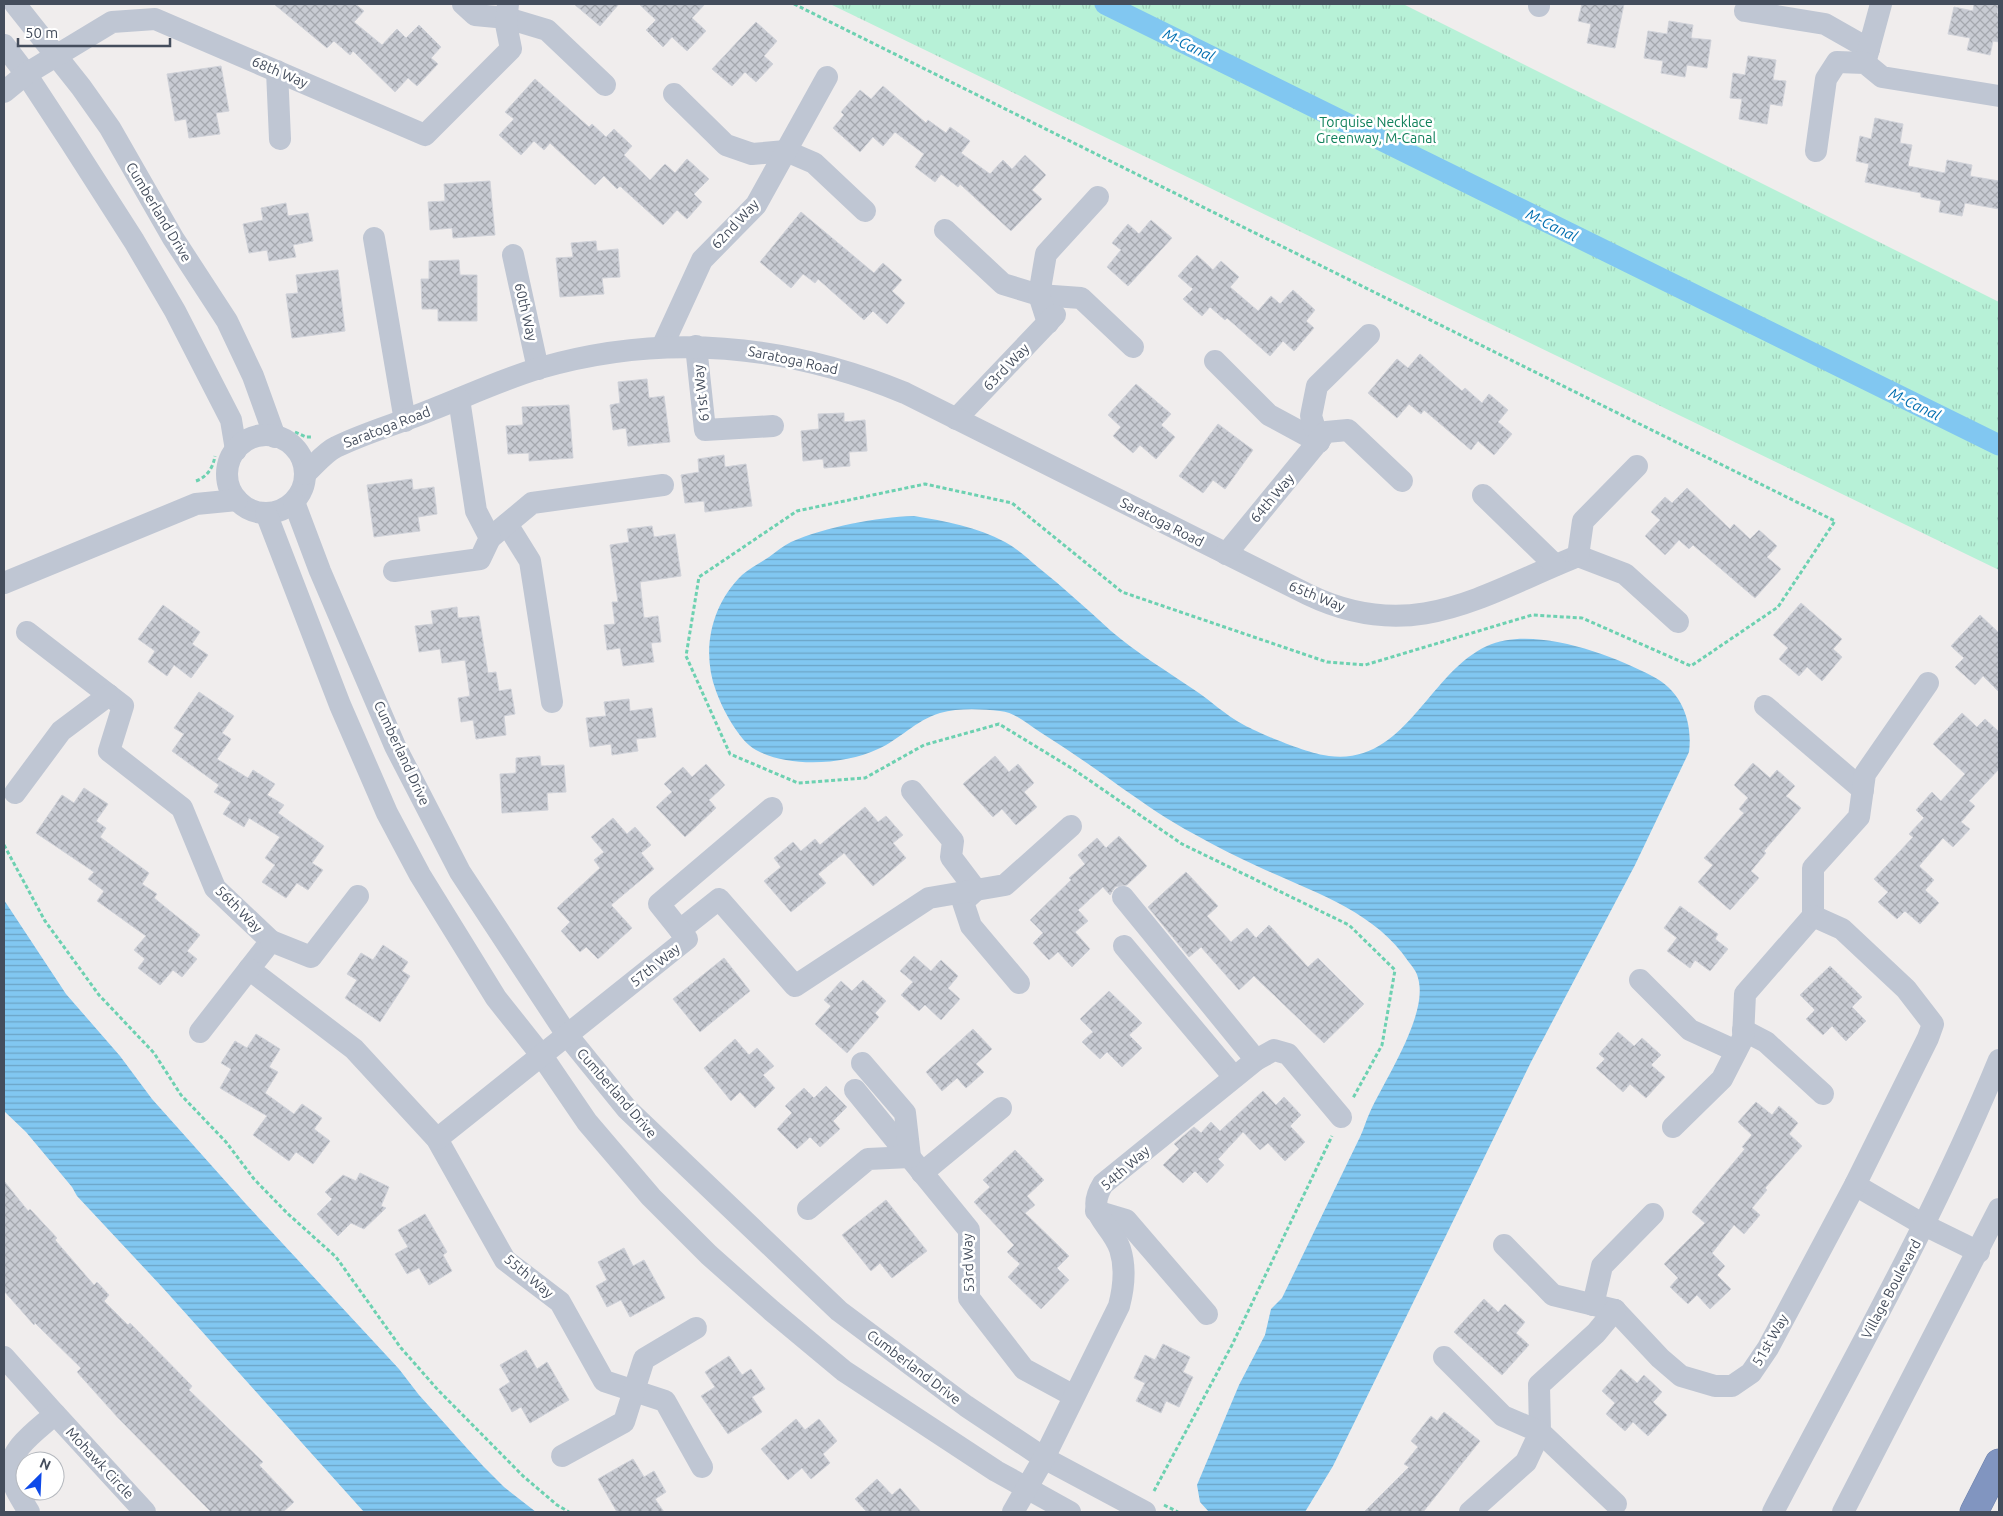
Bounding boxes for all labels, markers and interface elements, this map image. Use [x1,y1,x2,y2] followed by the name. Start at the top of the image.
[18,15,170,47] scale bar
[25,24,58,41] text: 50 m
[1161,25,1218,65] water label: M-Canal
[250,53,311,91] street label: 68th Way
[1316,114,1436,146] park label: Torquise Necklace Greenway, M-Canal
[123,159,195,265] street label: Cumberland Drive
[708,196,762,252] street label: 62nd Way
[1524,205,1581,245] water label: M-Canal
[512,281,540,343] street label: 60th Way
[980,340,1032,394] street label: 63rd Way
[747,343,839,377] street label: Saratoga Road
[690,363,712,422] street label: 61st Way
[1887,384,1944,424] water label: M-Canal
[341,403,433,451] street label: Saratoga Road
[1247,470,1297,526] street label: 64th Way
[1118,494,1206,550] street label: Saratoga Road
[1287,578,1348,615] street label: 65th Way
[371,698,433,808] street label: Cumberland Drive
[212,882,266,936] street label: 56th Way
[627,940,683,990] street label: 57th Way
[574,1045,660,1141] street label: Cumberland Drive
[1097,1142,1153,1193] street label: 54th Way
[959,1233,977,1293] street label: 53rd Way
[1858,1237,1924,1341] street label: Village Boulevard
[501,1251,557,1301] street label: 55th Way
[1749,1311,1791,1369] street label: 51st Way
[864,1327,964,1407] street label: Cumberland Drive
[63,1424,137,1502] street label: Mohawk Circle
[15,1451,65,1501] north arrow
[37,1455,53,1474] text: N

